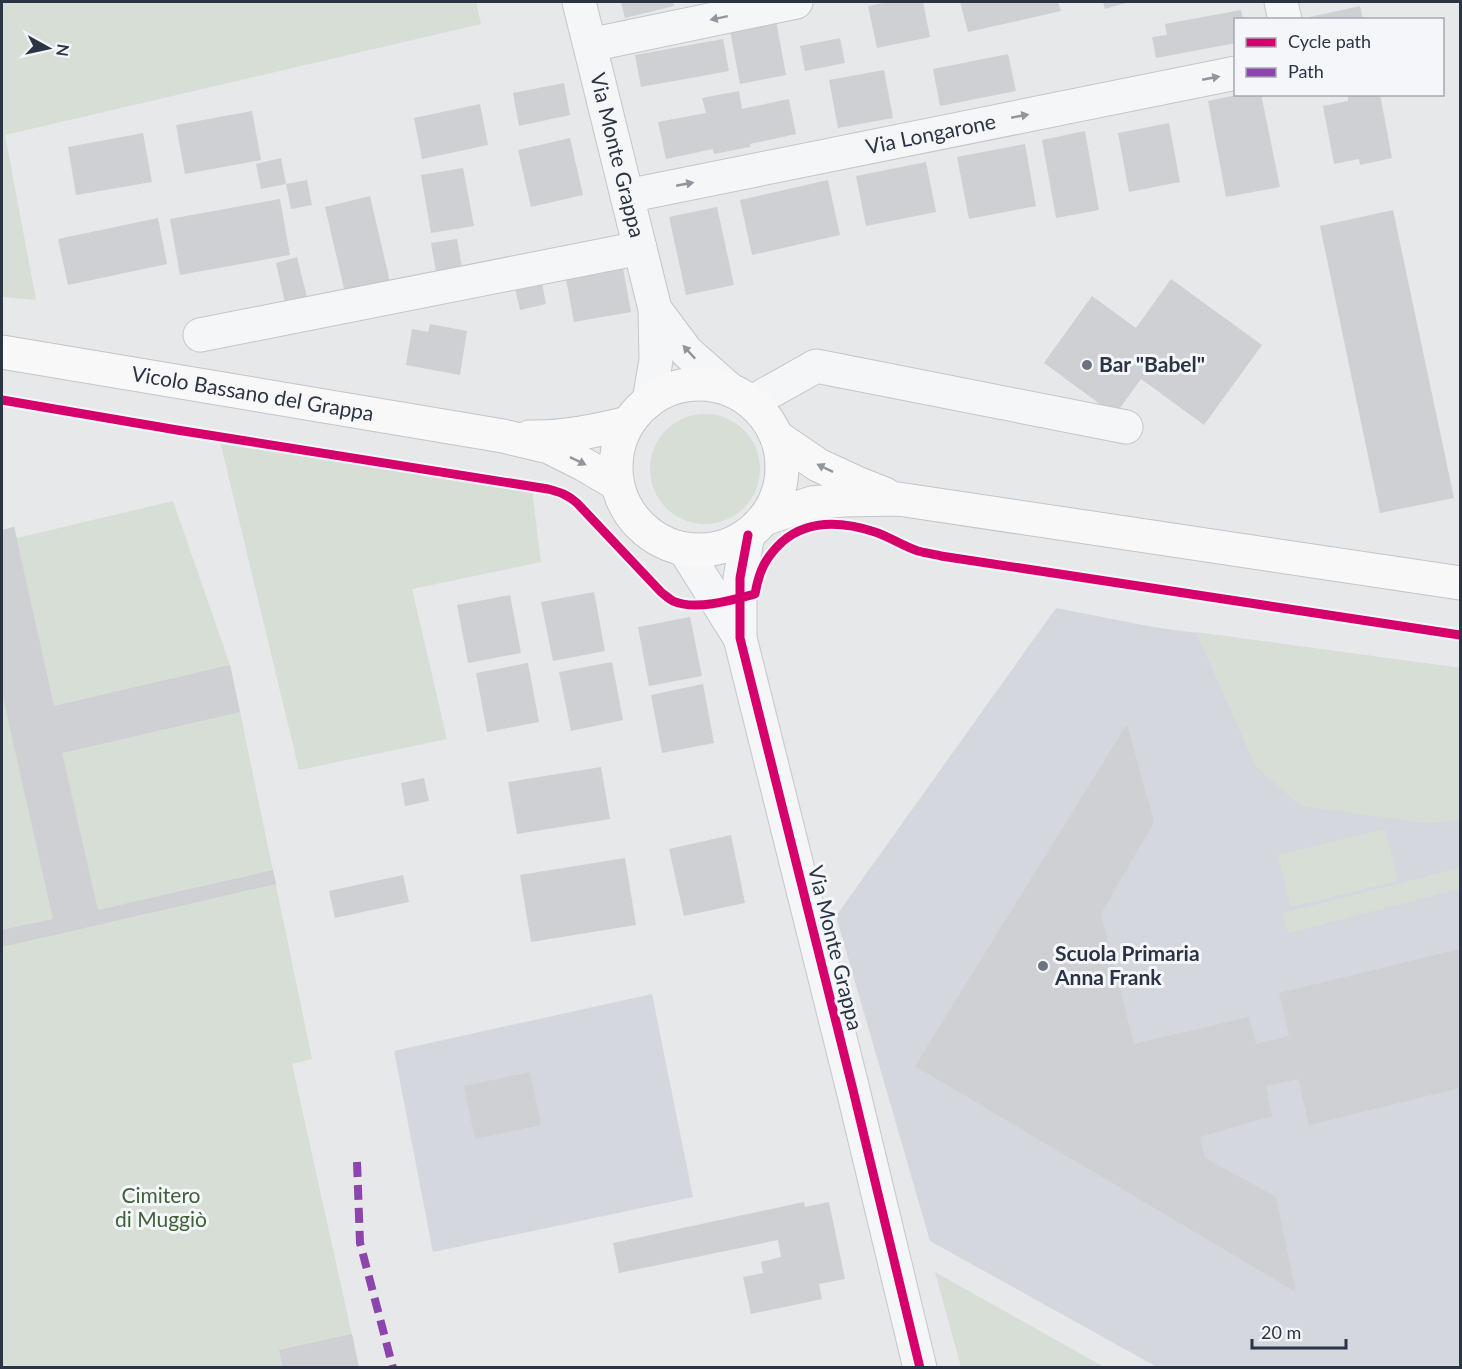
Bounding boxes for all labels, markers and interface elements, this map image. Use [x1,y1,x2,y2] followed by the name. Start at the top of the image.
[709,14,728,23] one-way arrow
[18,18,78,78] north arrow
[1234,18,1444,96] legend
[1288,30,1371,52] text: Cycle path
[53,43,74,58] text: N
[1288,60,1324,82] text: Path
[586,70,651,240] street label: Via Monte Grappa
[1202,73,1221,82] one-way arrow
[863,108,998,158] street label: Via Longarone
[1011,111,1029,121] one-way arrow
[675,179,694,188] one-way arrow
[682,345,696,359] one-way arrow
[1099,351,1205,376] place label: Bar "Babel"
[1080,358,1094,372] marker: Bar "Babel"
[130,360,376,425] street label: Vicolo Bassano del Grappa
[569,457,586,466] one-way arrow
[817,463,834,473] one-way arrow
[804,863,869,1033] street label: Via Monte Grappa
[1054,940,1200,989] place label: Scuola Primaria Anna Frank
[1036,959,1050,973] marker: Scuola Primaria Anna Frank
[115,1182,207,1231] park label: Cimitero di Muggiò
[1252,1312,1346,1350] scale bar
[1261,1321,1301,1343] text: 20 m

